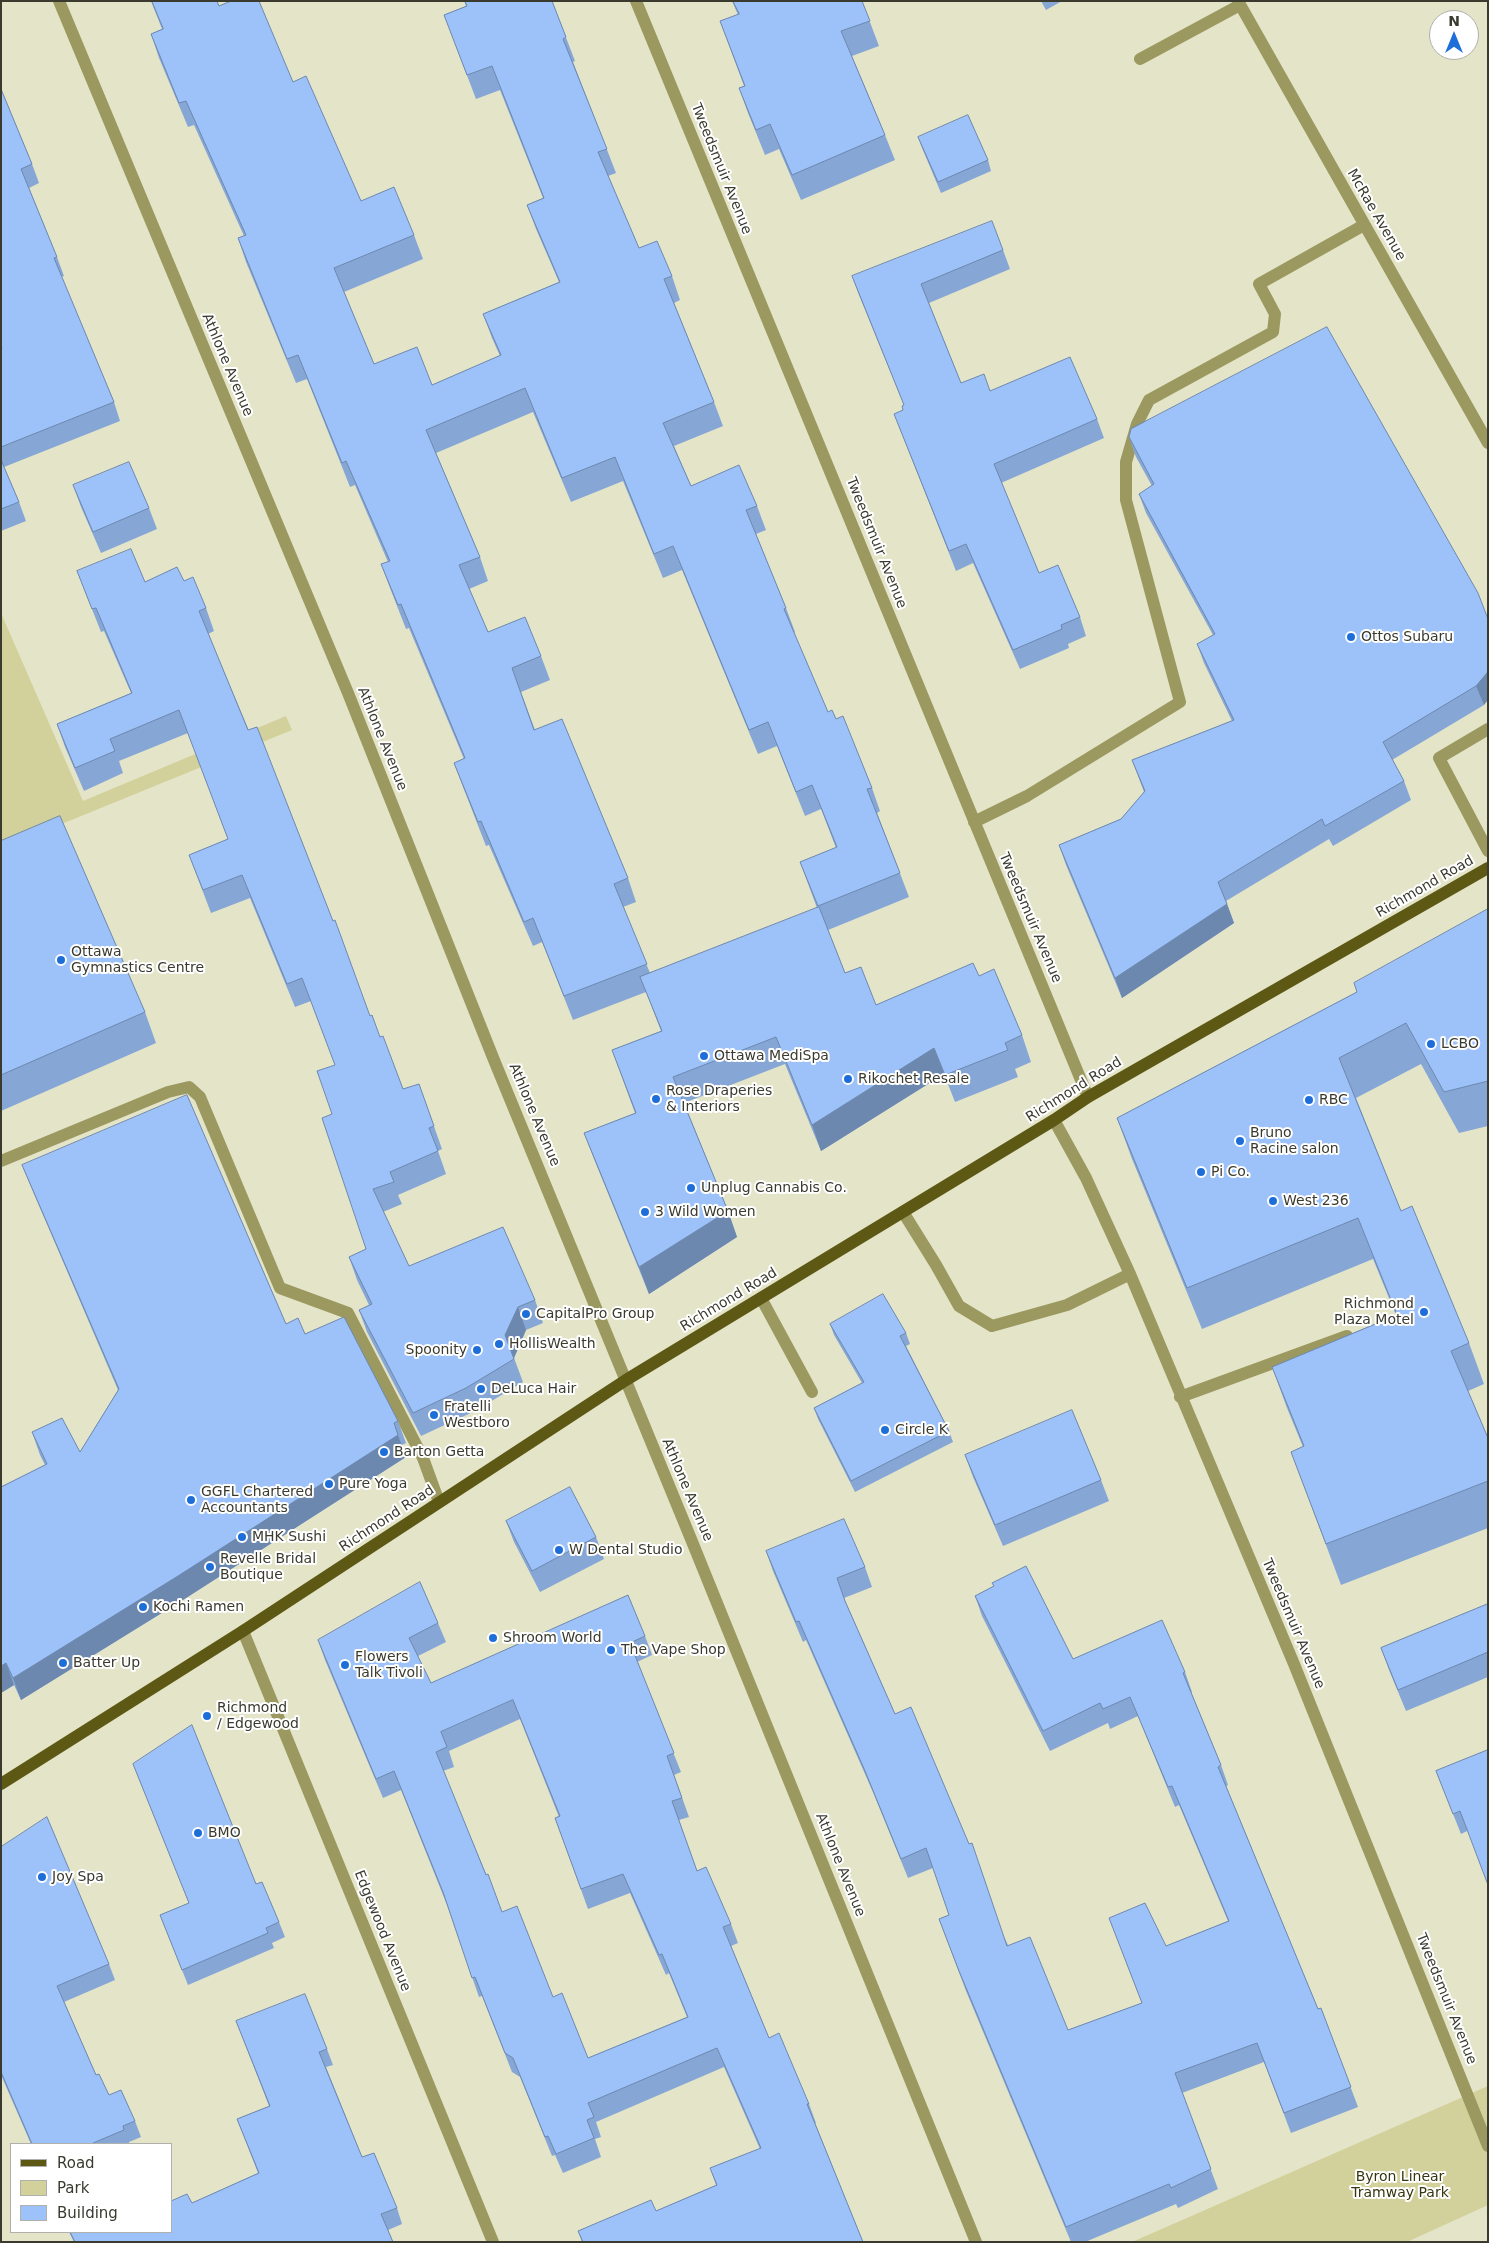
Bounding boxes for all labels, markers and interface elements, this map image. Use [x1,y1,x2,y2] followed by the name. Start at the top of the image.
[1429,10,1479,60] north arrow
[1448,13,1460,29] text: N
[687,101,755,237] street label: Tweedsmuir Avenue
[1343,166,1409,264] street label: McRae Avenue
[198,311,256,419] street label: Athlone Avenue
[842,475,910,611] street label: Tweedsmuir Avenue
[1361,629,1453,645] place label: Ottos Subaru
[1345,631,1357,643] marker: Ottos Subaru
[354,685,410,793] street label: Athlone Avenue
[995,850,1065,986] street label: Tweedsmuir Avenue
[1373,852,1477,922] street label: Richmond Road
[71,944,204,976] place label: Ottawa Gymnastics Centre
[55,954,67,966] marker: Ottawa Gymnastics Centre
[1441,1036,1479,1052] place label: LCBO
[1425,1038,1437,1050] marker: LCBO
[714,1048,829,1064] place label: Ottawa MediSpa
[698,1050,710,1062] marker: Ottawa MediSpa
[1023,1054,1125,1126] street label: Richmond Road
[505,1061,563,1169] street label: Athlone Avenue
[858,1071,969,1087] place label: Rikochet Resale
[842,1073,854,1085] marker: Rikochet Resale
[666,1083,772,1116] place label: Rose Draperies & Interiors
[1319,1092,1348,1108] place label: RBC
[650,1093,662,1105] marker: Rose Draperies & Interiors
[1303,1094,1315,1106] marker: RBC
[1250,1125,1339,1158] place label: Bruno Racine salon
[1234,1135,1246,1147] marker: Bruno Racine salon
[1211,1164,1250,1180] place label: Pi Co.
[1195,1166,1207,1178] marker: Pi Co.
[701,1180,847,1196] place label: Unplug Cannabis Co.
[685,1182,697,1194] marker: Unplug Cannabis Co.
[1283,1193,1349,1209] place label: West 236
[1267,1195,1279,1207] marker: West 236
[655,1204,756,1220] place label: 3 Wild Women
[639,1206,651,1218] marker: 3 Wild Women
[678,1265,780,1335] street label: Richmond Road
[1334,1296,1414,1328] place label: Richmond Plaza Motel
[536,1306,654,1322] place label: CapitalPro Group
[1418,1306,1430,1318] marker: Richmond Plaza Motel
[520,1308,532,1320] marker: CapitalPro Group
[509,1336,596,1352] place label: HollisWealth
[493,1338,505,1350] marker: HollisWealth
[406,1342,467,1358] place label: Spoonity
[471,1344,483,1356] marker: Spoonity
[491,1381,576,1397] place label: DeLuca Hair
[475,1383,487,1395] marker: DeLuca Hair
[444,1399,510,1431] place label: Fratelli Westboro
[428,1409,440,1421] marker: Fratelli Westboro
[895,1422,948,1438] place label: Circle K
[879,1424,891,1436] marker: Circle K
[658,1436,716,1544] street label: Athlone Avenue
[394,1444,484,1460] place label: Barton Getta
[378,1446,390,1458] marker: Barton Getta
[339,1476,407,1492] place label: Pure Yoga
[323,1478,335,1490] marker: Pure Yoga
[336,1482,438,1556] street label: Richmond Road
[201,1484,313,1516] place label: GGFL Chartered Accountants
[185,1494,197,1506] marker: GGFL Chartered Accountants
[252,1529,326,1545] place label: MHK Sushi
[236,1531,248,1543] marker: MHK Sushi
[569,1542,683,1558] place label: W Dental Studio
[553,1544,565,1556] marker: W Dental Studio
[220,1551,316,1584] place label: Revelle Bridal Boutique
[1258,1556,1328,1692] street label: Tweedsmuir Avenue
[204,1561,216,1573] marker: Revelle Bridal Boutique
[153,1599,244,1615] place label: Kochi Ramen
[137,1601,149,1613] marker: Kochi Ramen
[503,1630,602,1646] place label: Shroom World
[487,1632,499,1644] marker: Shroom World
[621,1642,726,1658] place label: The Vape Shop
[605,1644,617,1656] marker: The Vape Shop
[355,1649,423,1681] place label: Flowers Talk Tivoli
[73,1655,140,1671] place label: Batter Up
[57,1657,69,1669] marker: Batter Up
[339,1659,351,1671] marker: Flowers Talk Tivoli
[217,1700,299,1732] place label: Richmond / Edgewood
[201,1710,213,1722] marker: Richmond / Edgewood
[812,1811,868,1919] street label: Athlone Avenue
[208,1825,241,1841] place label: BMO
[192,1827,204,1839] marker: BMO
[350,1868,414,1994] street label: Edgewood Avenue
[52,1869,104,1885] place label: Joy Spa
[36,1871,48,1883] marker: Joy Spa
[1412,1931,1480,2067] street label: Tweedsmuir Avenue
[10,2143,172,2233] legend
[57,2154,95,2172] text: Road
[1351,2169,1449,2202] park label: Byron Linear Tramway Park
[57,2179,89,2197] text: Park
[57,2204,118,2222] text: Building

